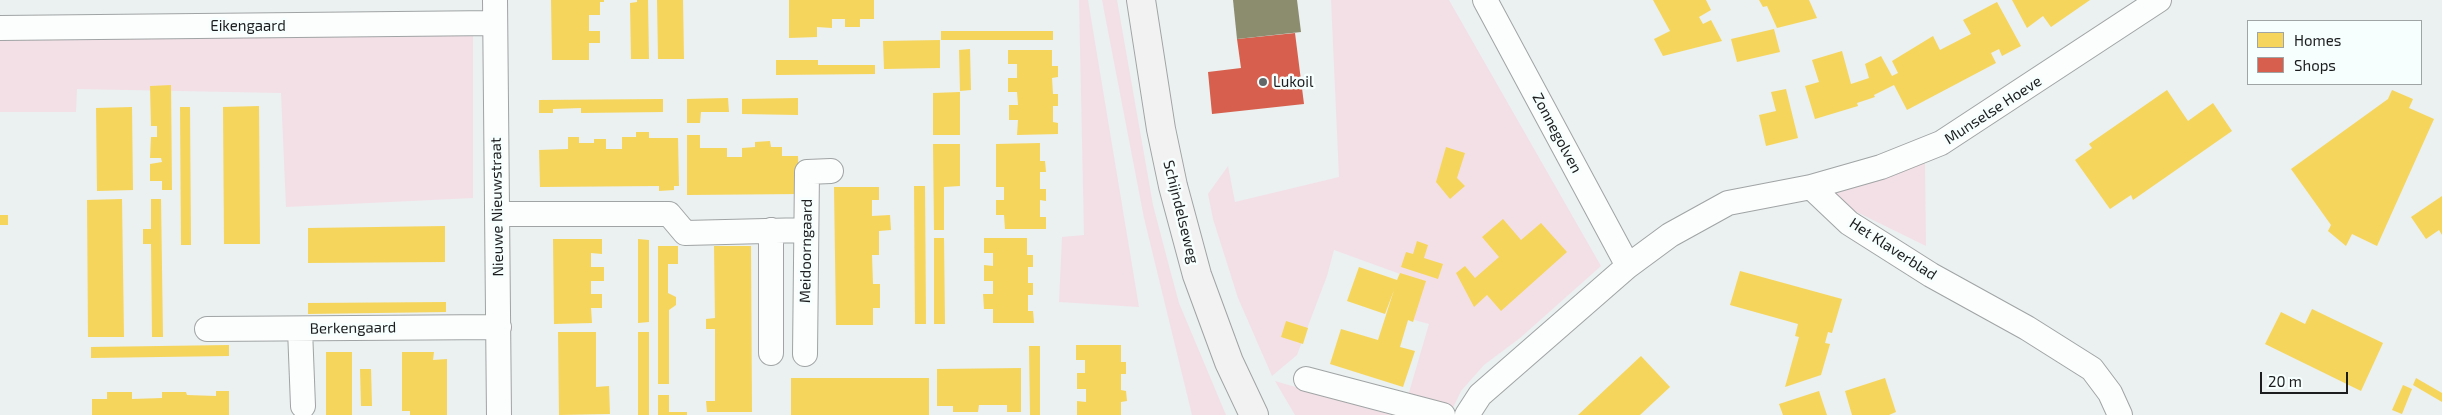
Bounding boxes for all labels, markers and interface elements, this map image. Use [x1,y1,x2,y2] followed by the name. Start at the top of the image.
[210,17,286,35] street label: Eikengaard
[2247,20,2422,85] legend
[2294,31,2341,49] text: Homes
[2294,56,2336,74] text: Shops
[1941,72,2045,148] street label: Munselse Hoeve
[1273,73,1313,91] place label: Lukoil
[1257,76,1269,88] marker: Lukoil
[1528,90,1586,176] street label: Zonnegolven
[487,137,507,277] street label: Nieuwe Nieuwstraat
[1159,158,1203,266] street label: Schijndelseweg
[796,199,816,303] street label: Meidoorngaard
[1846,214,1940,284] street label: Het Klaverblad
[309,318,397,338] street label: Berkengaard
[2262,362,2350,394] scale bar
[2268,372,2302,390] text: 20 m

